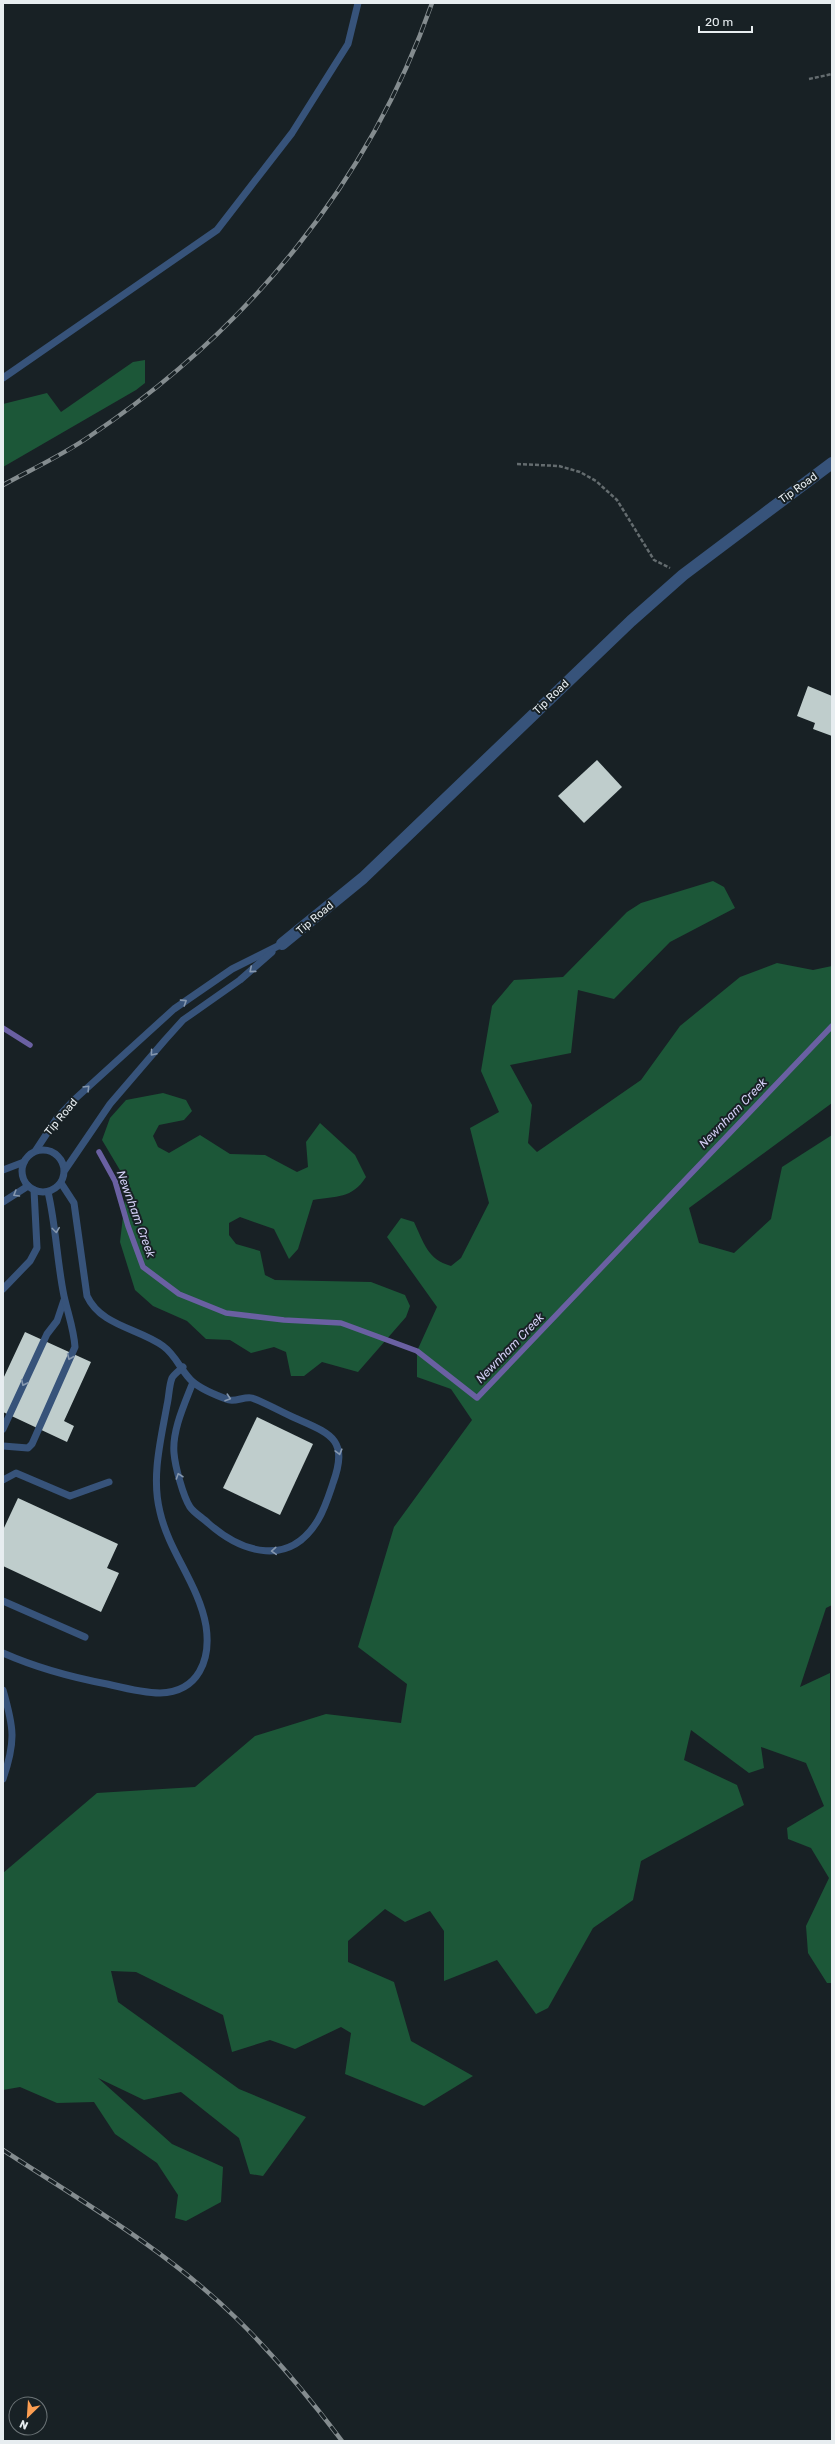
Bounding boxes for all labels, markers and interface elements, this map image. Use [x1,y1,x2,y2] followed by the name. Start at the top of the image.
[699,8,752,34] scale bar
[705,15,733,29] text: 20 m
[776,470,820,506] street label: Tip Road
[531,677,571,717] street label: Tip Road
[294,899,336,937] street label: Tip Road
[249,965,257,972] one-way arrow
[180,999,187,1007] one-way arrow
[151,1048,158,1056] one-way arrow
[696,1075,771,1151] water label: Newnham Creek
[82,1085,90,1092] one-way arrow
[42,1096,80,1138] street label: Tip Road
[114,1168,159,1260] water label: Newnham Creek
[13,1189,20,1197] one-way arrow
[51,1227,60,1233] one-way arrow
[473,1310,548,1386] water label: Newnham Creek
[67,1354,75,1361] one-way arrow
[21,1379,29,1387] one-way arrow
[224,1393,231,1401] one-way arrow
[334,1448,343,1455] one-way arrow
[175,1473,184,1480] one-way arrow
[271,1547,277,1556] one-way arrow
[8,2396,48,2436] north arrow
[18,2417,30,2432] text: N

